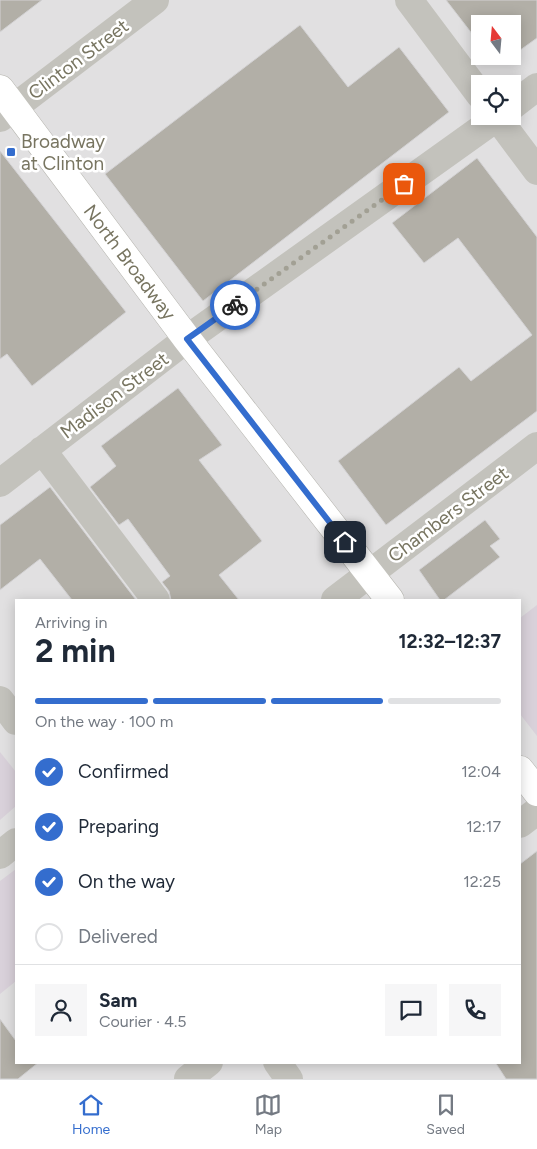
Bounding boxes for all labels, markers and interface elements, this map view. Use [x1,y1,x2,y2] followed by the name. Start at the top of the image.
[24,14,133,105] street label: Clinton Street
[471,15,521,65] north arrow
[471,15,521,125] map controls
[471,75,521,125] button: locate
[21,130,105,175] place label: Broadway at Clinton
[5,146,17,158] marker: Broadway at Clinton
[383,163,425,205] pin
[390,170,418,198] icon: bag
[79,200,181,325] street label: North Broadway
[210,280,260,330] courier
[221,291,249,319] icon: bike
[56,347,173,444] street label: Madison Street
[384,462,513,567] street label: Chambers Street
[324,521,366,563] pin
[331,528,359,556] icon: home
[35,613,107,632] text: Arriving in
[398,630,501,653] text: 12:32–12:37
[35,632,116,670] text: 2 min
[35,712,173,731] text: On the way · 100 m
[35,758,63,786] icon: check
[78,760,169,783] text: Confirmed
[461,762,501,781] text: 12:04
[35,813,63,841] icon: check
[78,815,159,838] text: Preparing
[466,817,501,836] text: 12:17
[35,868,63,896] icon: check
[78,870,175,893] text: On the way
[463,872,501,891] text: 12:25
[78,925,158,948] text: Delivered
[35,984,87,1036] button: person
[385,984,437,1036] button: chat
[449,984,501,1036] button: phone
[99,989,137,1012] text: Sam
[99,1012,186,1031] text: Courier · 4.5
[72,1091,110,1138] tab: Home
[254,1091,282,1138] tab: Map
[426,1091,465,1138] tab: Saved

